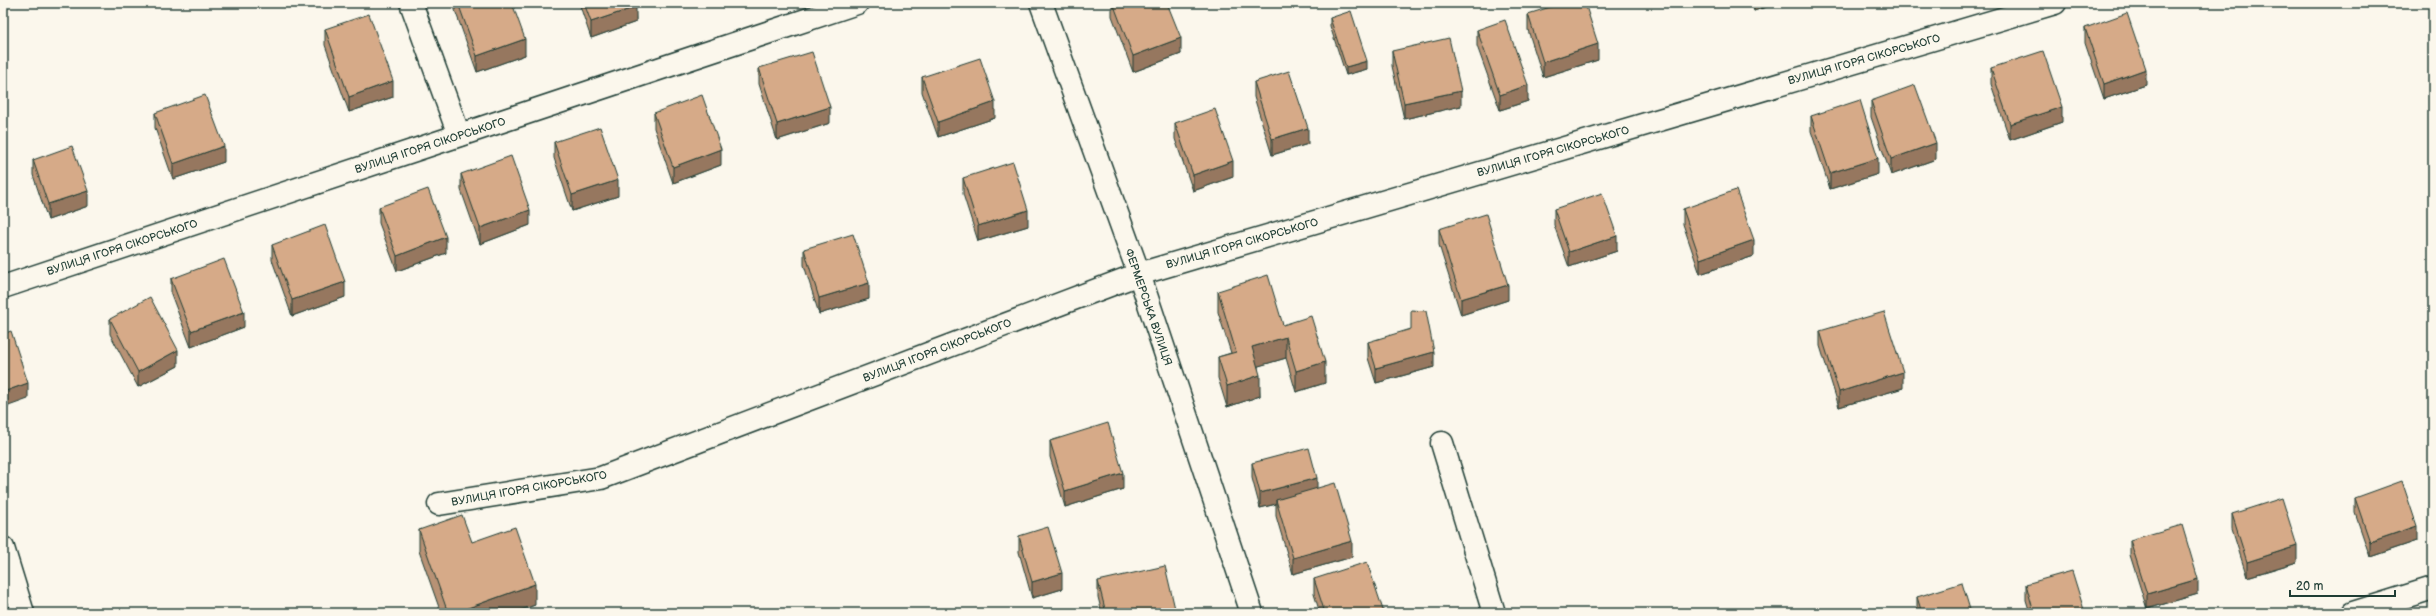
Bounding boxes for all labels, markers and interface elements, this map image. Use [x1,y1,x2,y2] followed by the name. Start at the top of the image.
[1787,31,1942,87] street label: ВУЛИЦЯ ІГОРЯ СІКОРСЬКОГО
[353,115,507,176] street label: ВУЛИЦЯ ІГОРЯ СІКОРСЬКОГО
[1476,123,1631,179] street label: ВУЛИЦЯ ІГОРЯ СІКОРСЬКОГО
[1165,215,1320,271] street label: ВУЛИЦЯ ІГОРЯ СІКОРСЬКОГО
[45,217,199,278] street label: ВУЛИЦЯ ІГОРЯ СІКОРСЬКОГО
[1122,247,1175,367] street label: ФЕРМЕРСЬКА ВУЛИЦЯ
[861,316,1013,385] street label: ВУЛИЦЯ ІГОРЯ СІКОРСЬКОГО
[450,468,608,509] street label: ВУЛИЦЯ ІГОРЯ СІКОРСЬКОГО
[2290,572,2395,598] scale bar
[2296,579,2323,594] text: 20 m

